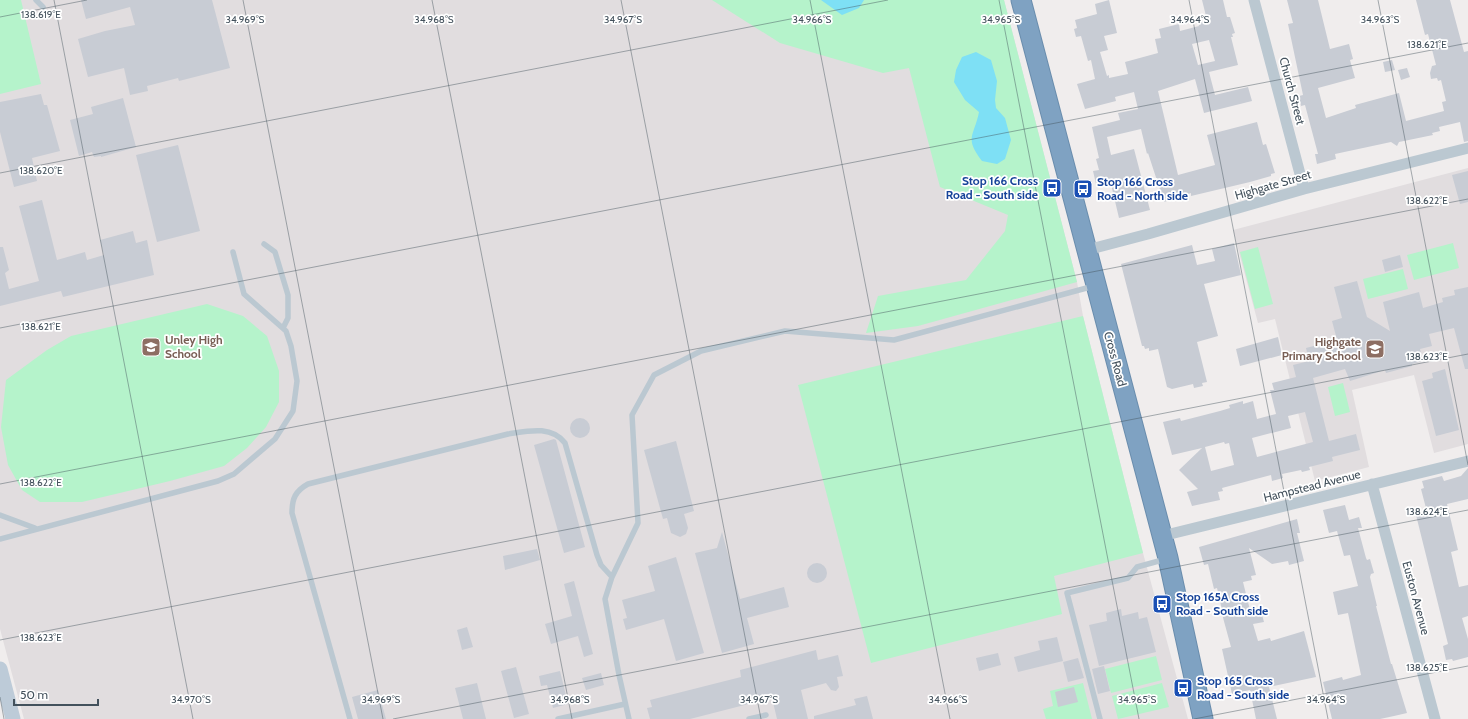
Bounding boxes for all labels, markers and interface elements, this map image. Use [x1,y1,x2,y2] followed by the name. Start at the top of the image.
[21,8,61,21] text: 138.619°E
[226,13,265,26] text: 34.969°S
[414,13,454,26] text: 34.968°S
[604,13,642,26] text: 34.967°S
[793,13,832,26] text: 34.966°S
[982,13,1020,26] text: 34.965°S
[1171,13,1210,26] text: 34.964°S
[1361,13,1399,26] text: 34.963°S
[1407,38,1447,51] text: 138.621°E
[1276,55,1309,126] street label: Church Street
[19,164,63,177] text: 138.620°E
[1233,166,1313,203] street label: Highgate Street
[946,173,1038,202] place label: Stop 166 Cross Road - South side
[1097,174,1188,203] place label: Stop 166 Cross Road - North side
[1041,177,1063,199] bus stop icon: Stop 166 Cross Road - South side
[1072,178,1094,200] bus stop icon: Stop 166 Cross Road - North side
[1406,194,1448,207] text: 138.622°E
[21,320,61,333] text: 138.621°E
[1101,330,1130,388] street label: Cross Road
[165,332,223,361] place label: Unley High School
[1282,334,1361,363] place label: Highgate Primary School
[140,336,162,358] school or university icon: Unley High School
[1364,338,1386,360] school or university icon: Highgate Primary School
[1406,350,1448,363] text: 138.623°E
[1262,466,1362,505] street label: Hampstead Avenue
[20,476,62,489] text: 138.622°E
[1406,505,1448,518] text: 138.624°E
[1399,559,1434,636] street label: Euston Avenue
[1176,589,1268,618] place label: Stop 165A Cross Road - South side
[1151,593,1173,615] bus stop icon: Stop 165A Cross Road - South side
[20,631,62,644] text: 138.623°E
[1406,661,1448,674] text: 138.625°E
[1197,673,1289,702] place label: Stop 165 Cross Road - South side
[1172,677,1194,699] bus stop icon: Stop 165 Cross Road - South side
[14,681,98,707] scale bar
[20,687,48,702] text: 50 m
[171,693,211,706] text: 34.970°S
[362,693,401,706] text: 34.969°S
[550,693,590,706] text: 34.968°S
[740,693,778,706] text: 34.967°S
[929,693,968,706] text: 34.966°S
[1118,693,1156,706] text: 34.965°S
[1307,693,1346,706] text: 34.964°S

